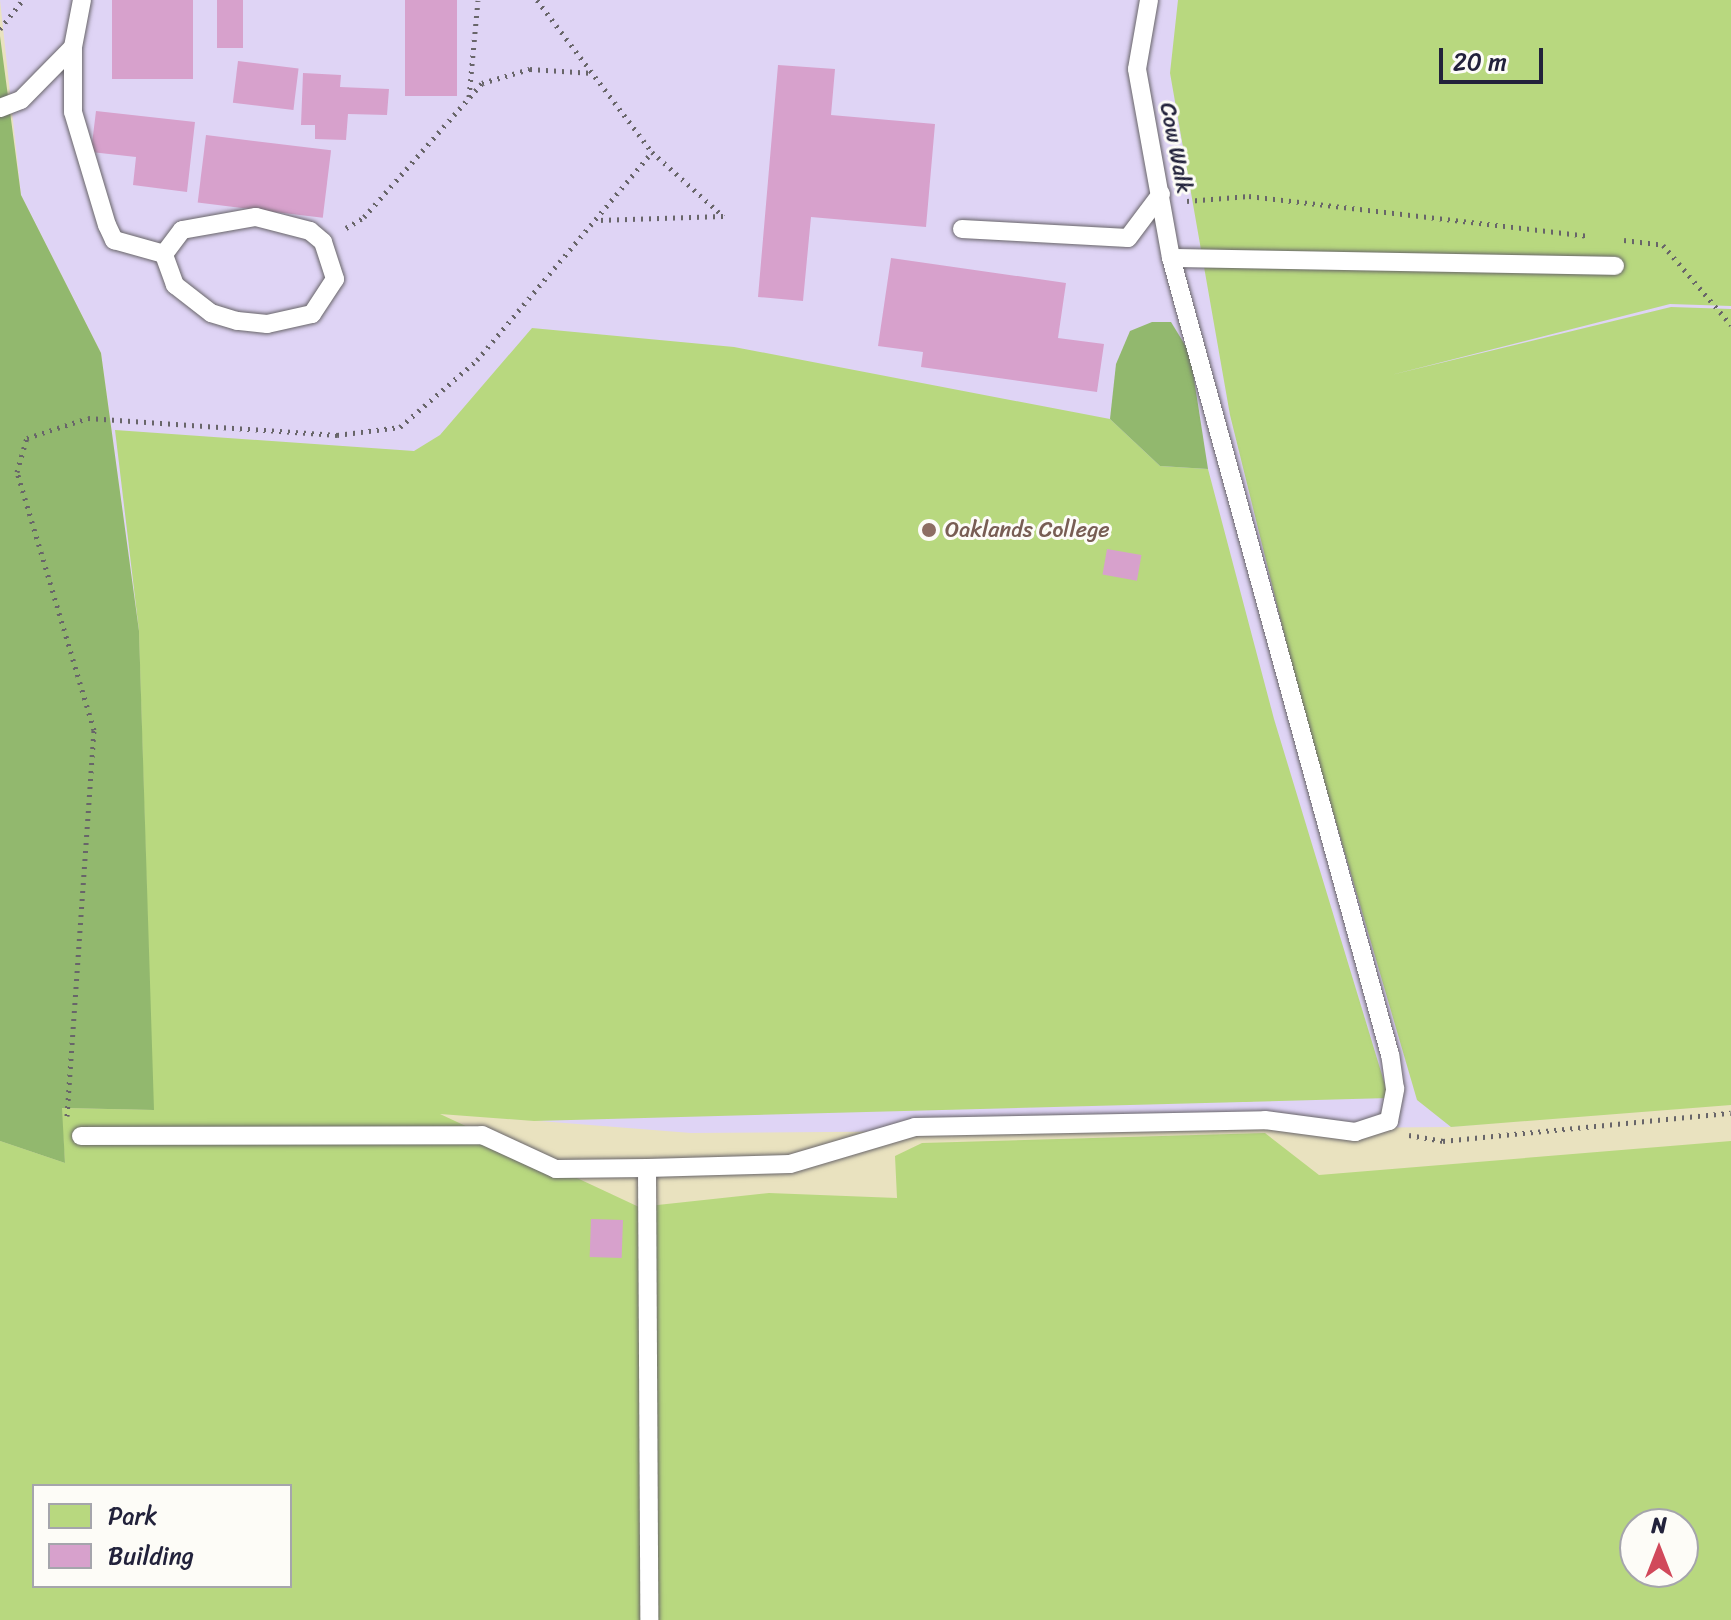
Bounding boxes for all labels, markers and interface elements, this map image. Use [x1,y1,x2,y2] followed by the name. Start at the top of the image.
[1443,32,1547,82] scale bar
[1453,41,1507,83] text: 20 m
[1154,100,1198,196] street label: Cow Walk
[945,517,1109,543] place label: Oaklands College
[920,521,938,539] marker: Oaklands College
[32,1484,292,1588] legend
[108,1495,157,1537] text: Park
[1651,1506,1667,1545] text: N
[1619,1508,1699,1588] north arrow
[108,1535,194,1577] text: Building

